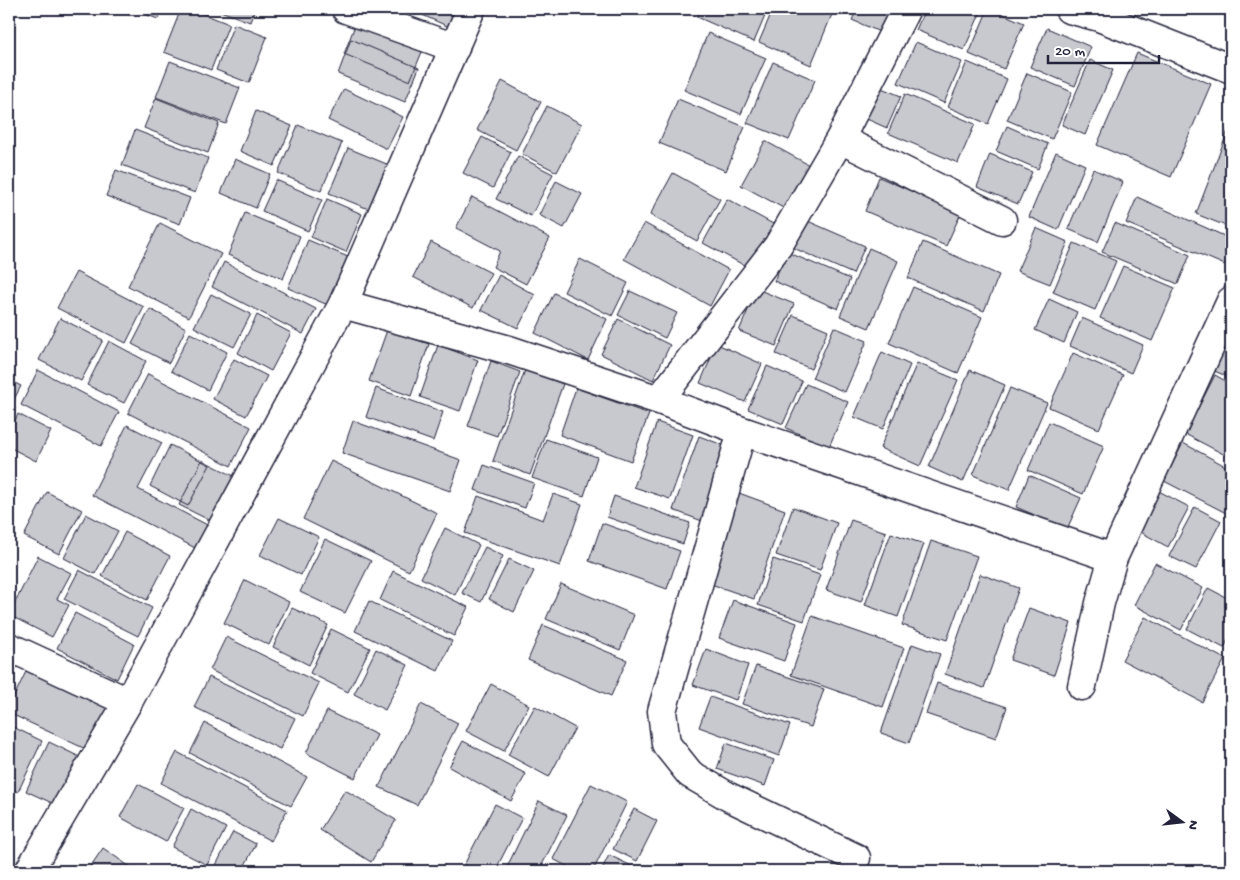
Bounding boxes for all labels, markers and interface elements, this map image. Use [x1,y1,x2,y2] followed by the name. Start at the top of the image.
[1048,32,1159,64] scale bar
[1055,43,1085,61] text: 20 m
[1158,798,1208,848] north arrow
[1183,818,1202,831] text: N

